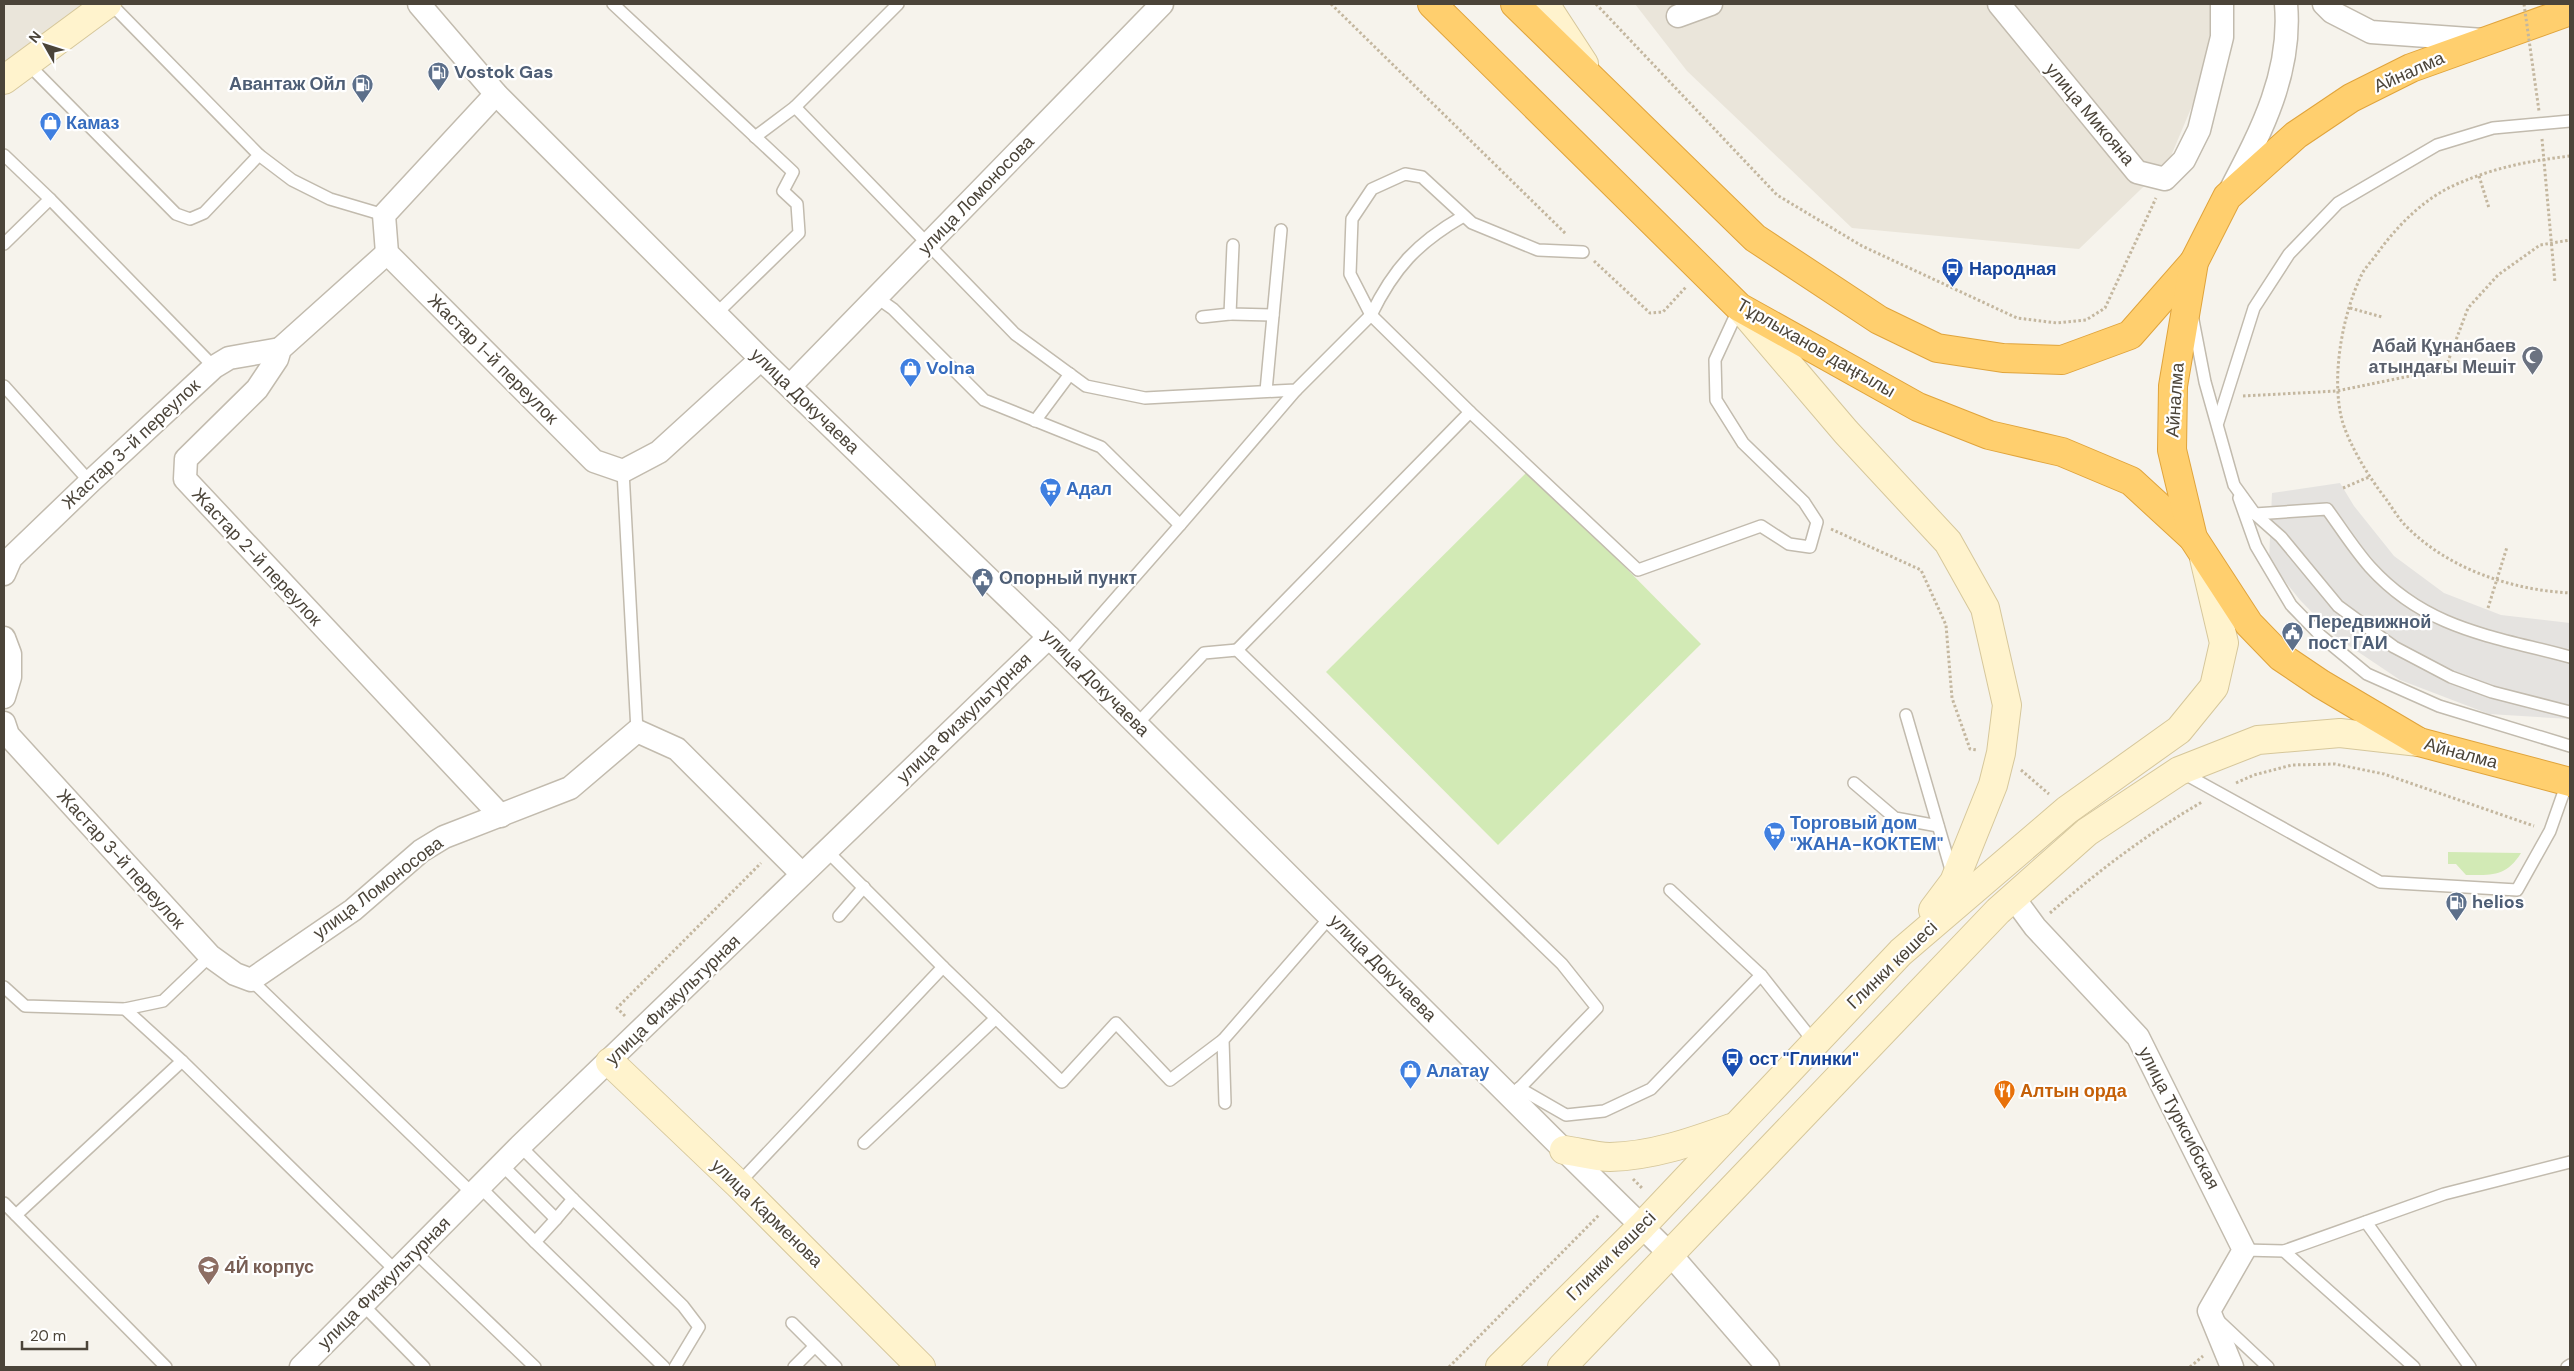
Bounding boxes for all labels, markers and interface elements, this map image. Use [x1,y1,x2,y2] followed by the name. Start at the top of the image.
[20,20,70,70] north arrow
[25,27,45,46] text: N
[2370,45,2449,98] street label: Айналма
[2040,58,2141,171] street label: улица Микояна
[426,60,450,91] fuel station icon: Vostok Gas
[454,60,553,84] place label: Vostok Gas
[229,72,346,96] place label: Авантаж Ойл
[350,72,374,103] fuel station icon: Авантаж Ойл
[38,111,62,142] shop icon: Камаз
[66,111,120,135] place label: Камаз
[913,129,1040,260] street label: улица Ломоносова
[1941,257,1965,288] bus stop icon: Народная
[1969,257,2057,281] place label: Народная
[422,288,564,430] street label: Жастар 1-й переулок
[1732,293,1900,403] street label: Тұрлыханов даңғылы
[2369,334,2516,379] place label: Абай Құнанбаев атындағы Мешіт
[745,343,865,460] street label: улица Докучаева
[2520,344,2544,375] mosque icon: Абай Құнанбаев атындағы Мешіт
[898,356,922,387] shop icon: Volna
[926,356,975,380] place label: Volna
[2160,361,2190,438] street label: Айналма
[57,374,205,514] street label: Жастар 3-й переулок
[1038,477,1062,508] supermarket icon: Адал
[1066,477,1112,501] place label: Адал
[187,483,327,631] street label: Жастар 2-й переулок
[971,566,995,597] public building icon: Опорный пункт
[999,566,1137,590] place label: Опорный пункт
[2308,610,2431,655] place label: Передвижной пост ГАИ
[2280,620,2304,651] public building icon: Передвижной пост ГАИ
[1037,624,1156,743] street label: улица Докучаева
[892,647,1036,789] street label: улица Физкультурная
[2422,732,2501,775] street label: Айналма
[52,784,190,934] street label: Жастар 3-й переулок
[1790,811,1943,856] place label: Торговый дом "ЖАНА-КОКТЕМ"
[1762,821,1786,852] supermarket icon: Торговый дом "ЖАНА-КОКТЕМ"
[308,831,449,945] street label: улица Ломоносова
[2444,890,2468,921] fuel station icon: helios
[2472,890,2524,914] place label: helios
[1324,909,1443,1028] street label: улица Докучаева
[1841,916,1943,1014] street label: Глинки көшесі
[601,929,745,1071] street label: улица Физкультурная
[2133,1042,2225,1194] street label: улица Турксибская
[1721,1047,1745,1078] bus stop icon: ост "Глинки"
[1749,1047,1859,1071] place label: ост "Глинки"
[1398,1059,1422,1090] shop icon: Алатау
[1426,1059,1489,1083] place label: Алатау
[1992,1079,2016,1110] restaurant icon: Алтын орда
[2020,1079,2128,1103] place label: Алтын орда
[706,1153,829,1273] street label: улица Карменова
[1561,1206,1661,1306] street label: Глинки көшесі
[312,1211,456,1355] street label: улица Физкультурная
[196,1255,220,1286] school or university icon: 4Й корпус
[224,1255,314,1279] place label: 4Й корпус
[22,1318,88,1350] scale bar
[30,1326,66,1346] text: 20 m

